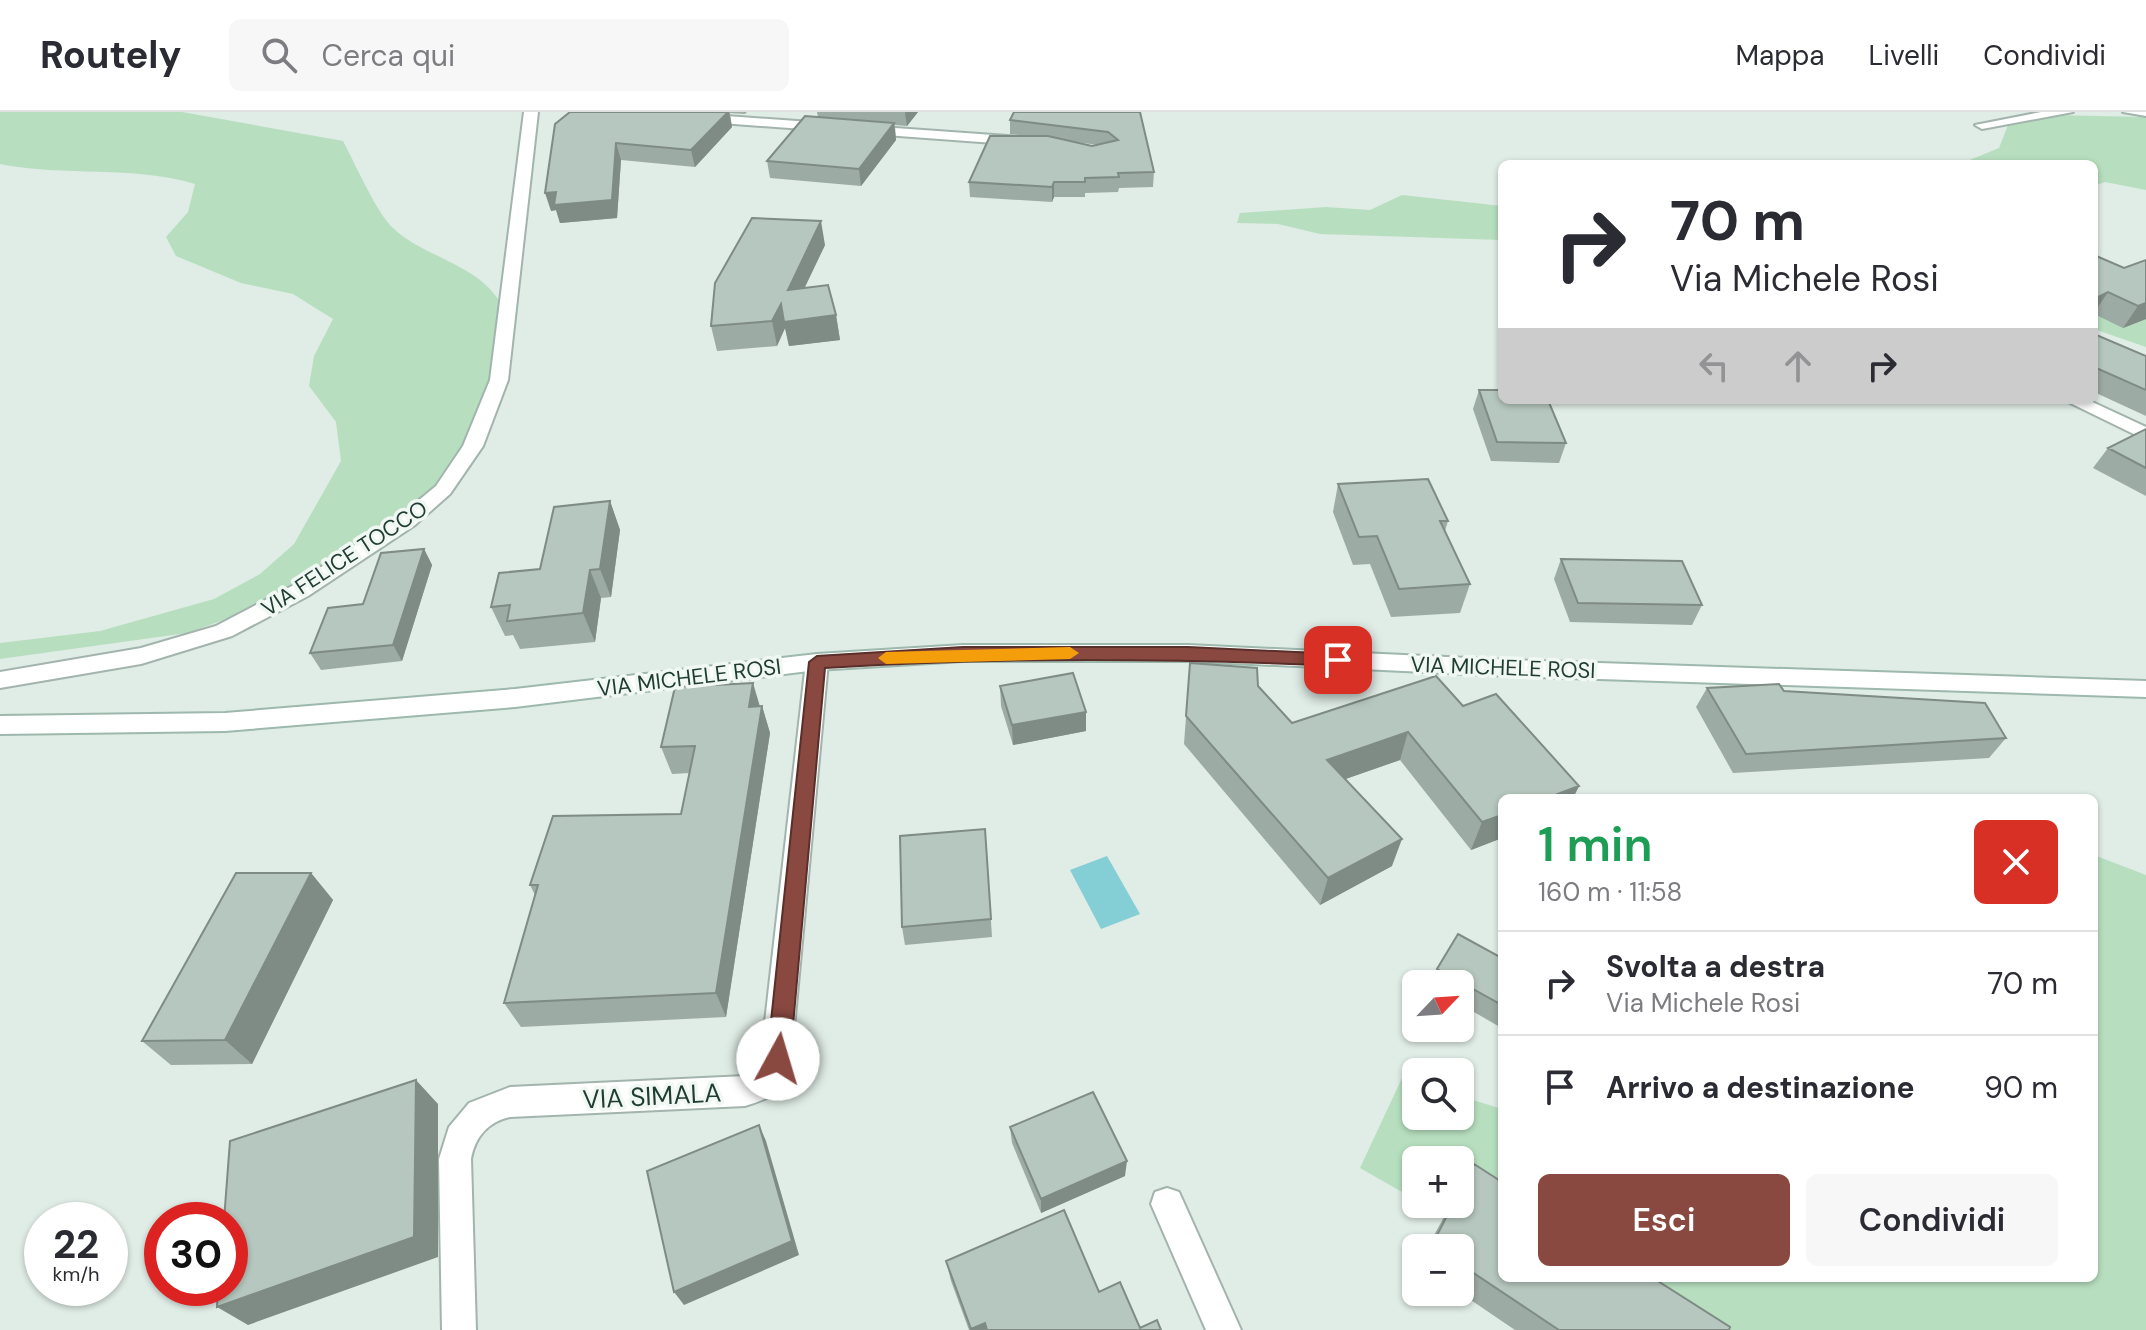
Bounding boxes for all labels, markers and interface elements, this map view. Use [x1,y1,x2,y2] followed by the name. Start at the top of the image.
[229,19,789,91] search box
[40,30,181,80] text: Routely
[257,33,301,77] icon: search
[321,36,455,75] text: Cerca qui
[1735,37,1825,74] text: Mappa
[1869,37,1939,74] text: Livelli
[1983,37,2106,74] text: Condividi
[1670,184,1805,257] text: 70 m
[1538,192,1642,296] icon: right
[1670,255,1939,302] text: Via Michele Rosi
[1692,344,1736,388] icon: left
[1776,344,1820,388] icon: ahead
[1860,344,1904,388] icon: right
[256,494,433,623] street label: VIA FELICE TOCCO
[1304,626,1372,694] pin
[1316,638,1360,682] icon: arrive
[1410,650,1596,685] street label: VIA MICHELE ROSI
[595,652,783,703] street label: VIA MICHELE ROSI
[1538,813,1653,876] text: 1 min
[1974,820,2058,904] button: close
[1538,875,1682,909] text: 160 m · 11:58
[1606,947,1825,986] text: Svolta a destra
[1538,961,1582,1005] icon: right
[1987,964,2058,1003] text: 70 m
[1402,970,1474,1042] north arrow
[1402,970,1474,1306] map controls
[1606,986,1800,1020] text: Via Michele Rosi
[736,1017,820,1101] position arrow
[1402,1058,1474,1130] button: search
[1538,1065,1582,1109] icon: arrive
[1606,1068,1915,1107] text: Arrivo a destinazione
[1984,1068,2058,1107] text: 90 m
[582,1075,722,1117] street label: VIA SIMALA
[1402,1146,1474,1218] button: +
[1538,1174,1790,1266] button: Esci
[1806,1174,2058,1266] button: Condividi
[144,1202,248,1306] speed limit sign: 30
[53,1218,99,1270] text: 22
[1402,1234,1474,1306] button: −
[52,1261,100,1287] text: km/h

